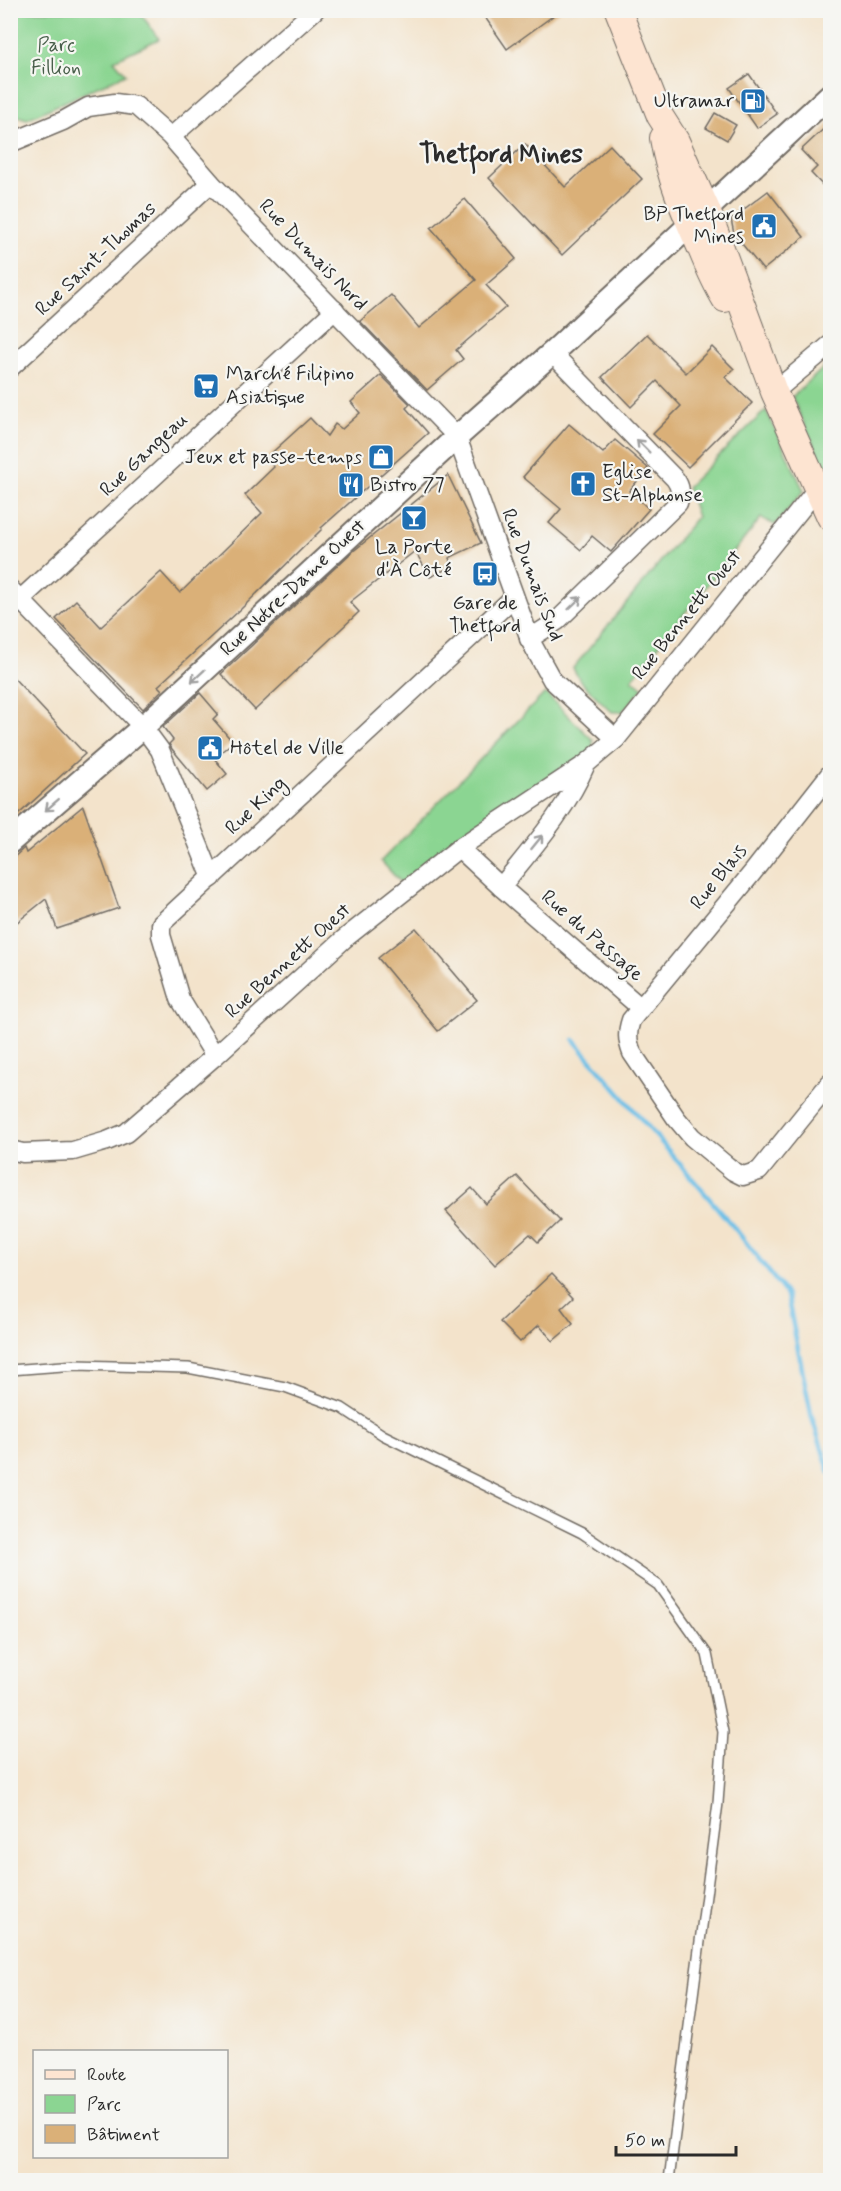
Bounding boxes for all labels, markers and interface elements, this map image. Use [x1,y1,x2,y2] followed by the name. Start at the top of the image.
[31,32,81,82] park label: Parc Fillion
[738,86,768,116] fuel station icon: Ultramar
[654,88,735,115] place label: Ultramar
[419,138,583,174] district label: Thetford Mines
[253,193,373,317] street label: Rue Dumais Nord
[30,196,162,322] street label: Rue Saint-Thomas
[643,201,744,251] place label: BP Thetford Mines
[749,211,779,241] public building icon: BP Thetford Mines
[226,361,354,411] place label: Marché Filipino Asiatique
[191,371,221,401] supermarket icon: Marché Filipino Asiatique
[94,407,195,504] street label: Rue Gangeau
[635,438,650,453] one-way arrow
[366,442,396,472] shop icon: Jeux et passe-temps
[184,444,362,471] place label: Jeux et passe-temps
[602,459,703,509] place label: Eglise St-Alphonse
[568,469,598,499] church icon: Eglise St-Alphonse
[336,470,366,500] restaurant icon: Bistro 77
[370,472,445,499] place label: Bistro 77
[399,503,429,533] bar icon: La Porte d'À Côté
[494,505,570,645] street label: Rue Dumais Sud
[214,513,372,663] street label: Rue Notre-Dame Ouest
[375,534,453,584] place label: La Porte d'À Côté
[626,544,748,686] street label: Rue Bennett Ouest
[470,559,500,589] bus stop icon: Gare de Thetford
[449,590,521,642] place label: Gare de Thetford
[568,596,583,611] one-way arrow
[191,669,206,683] one-way arrow
[195,733,225,763] public building icon: Hôtel de Ville
[230,735,344,762] place label: Hôtel de Ville
[219,771,293,842] street label: Rue King
[44,799,60,812] one-way arrow
[531,834,544,850] one-way arrow
[684,838,754,915] street label: Rue Blais
[534,884,649,990] street label: Rue du Passage
[219,897,357,1025] street label: Rue Bennett Ouest
[33,2050,228,2158] legend
[87,2063,126,2087] text: Route
[87,2093,121,2117] text: Parc
[616,2119,736,2157] scale bar
[87,2123,160,2147] text: Bâtiment
[625,2129,665,2153] text: 50 m

